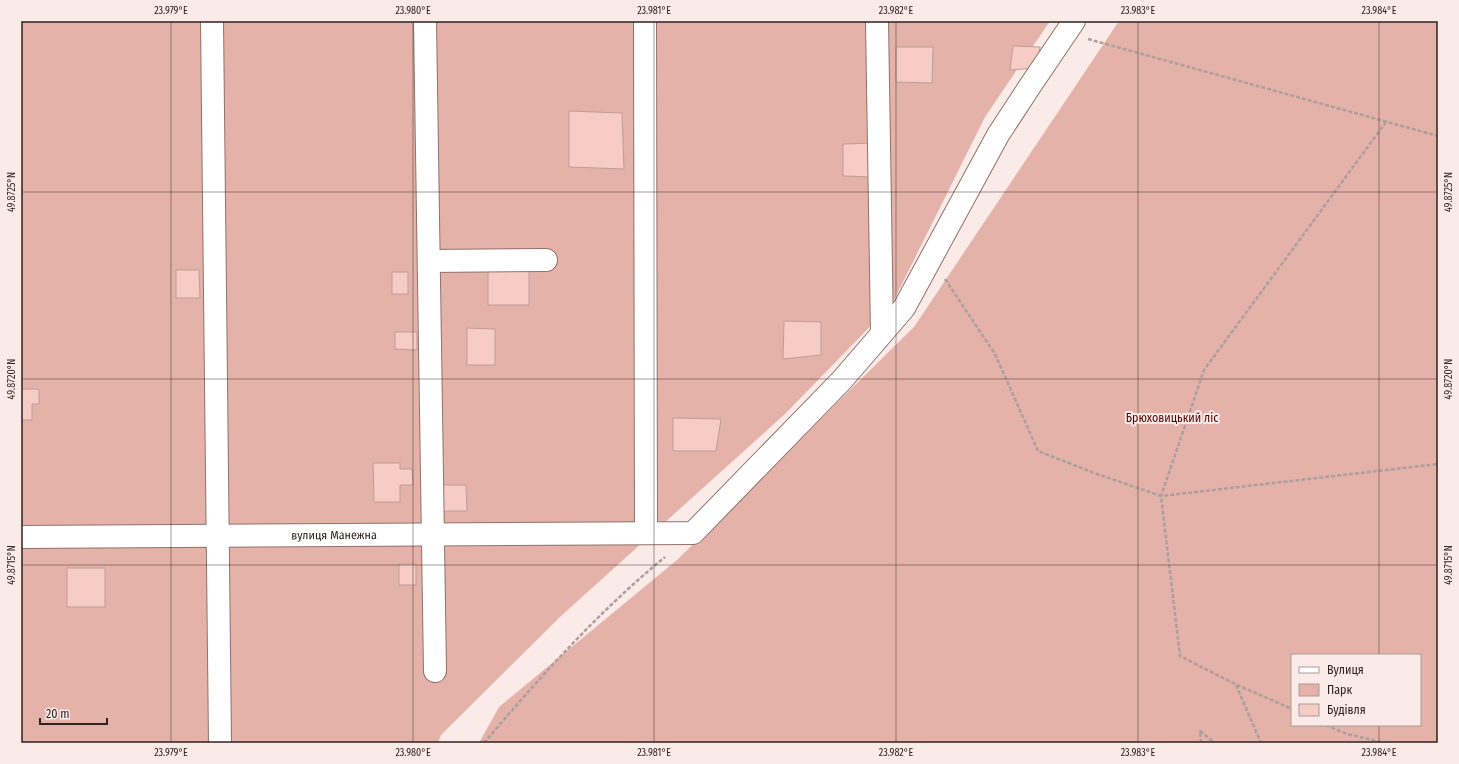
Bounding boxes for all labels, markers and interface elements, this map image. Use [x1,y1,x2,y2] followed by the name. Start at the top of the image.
[154,5,188,17] text: 23.979°E
[395,5,431,17] text: 23.980°E
[637,5,671,17] text: 23.981°E
[879,5,913,17] text: 23.982°E
[1121,5,1156,17] text: 23.983°E
[1362,5,1397,17] text: 23.984°E
[6,172,18,212] text: 49.8725°N
[1443,172,1455,212] text: 49.8725°N
[6,359,18,399] text: 49.8720°N
[1443,359,1455,399] text: 49.8720°N
[1126,411,1218,425] park label: Брюховицький ліс
[291,528,377,542] street label: вулиця Манежна
[6,545,18,585] text: 49.8715°N
[1443,545,1455,585] text: 49.8715°N
[1291,654,1421,726] legend
[1327,663,1364,677] text: Вулиця
[1327,683,1353,697] text: Парк
[40,700,107,726] scale bar
[1327,703,1366,717] text: Будівля
[46,707,70,721] text: 20 m
[154,747,188,759] text: 23.979°E
[395,747,431,759] text: 23.980°E
[637,747,671,759] text: 23.981°E
[879,747,913,759] text: 23.982°E
[1121,747,1156,759] text: 23.983°E
[1362,747,1397,759] text: 23.984°E

